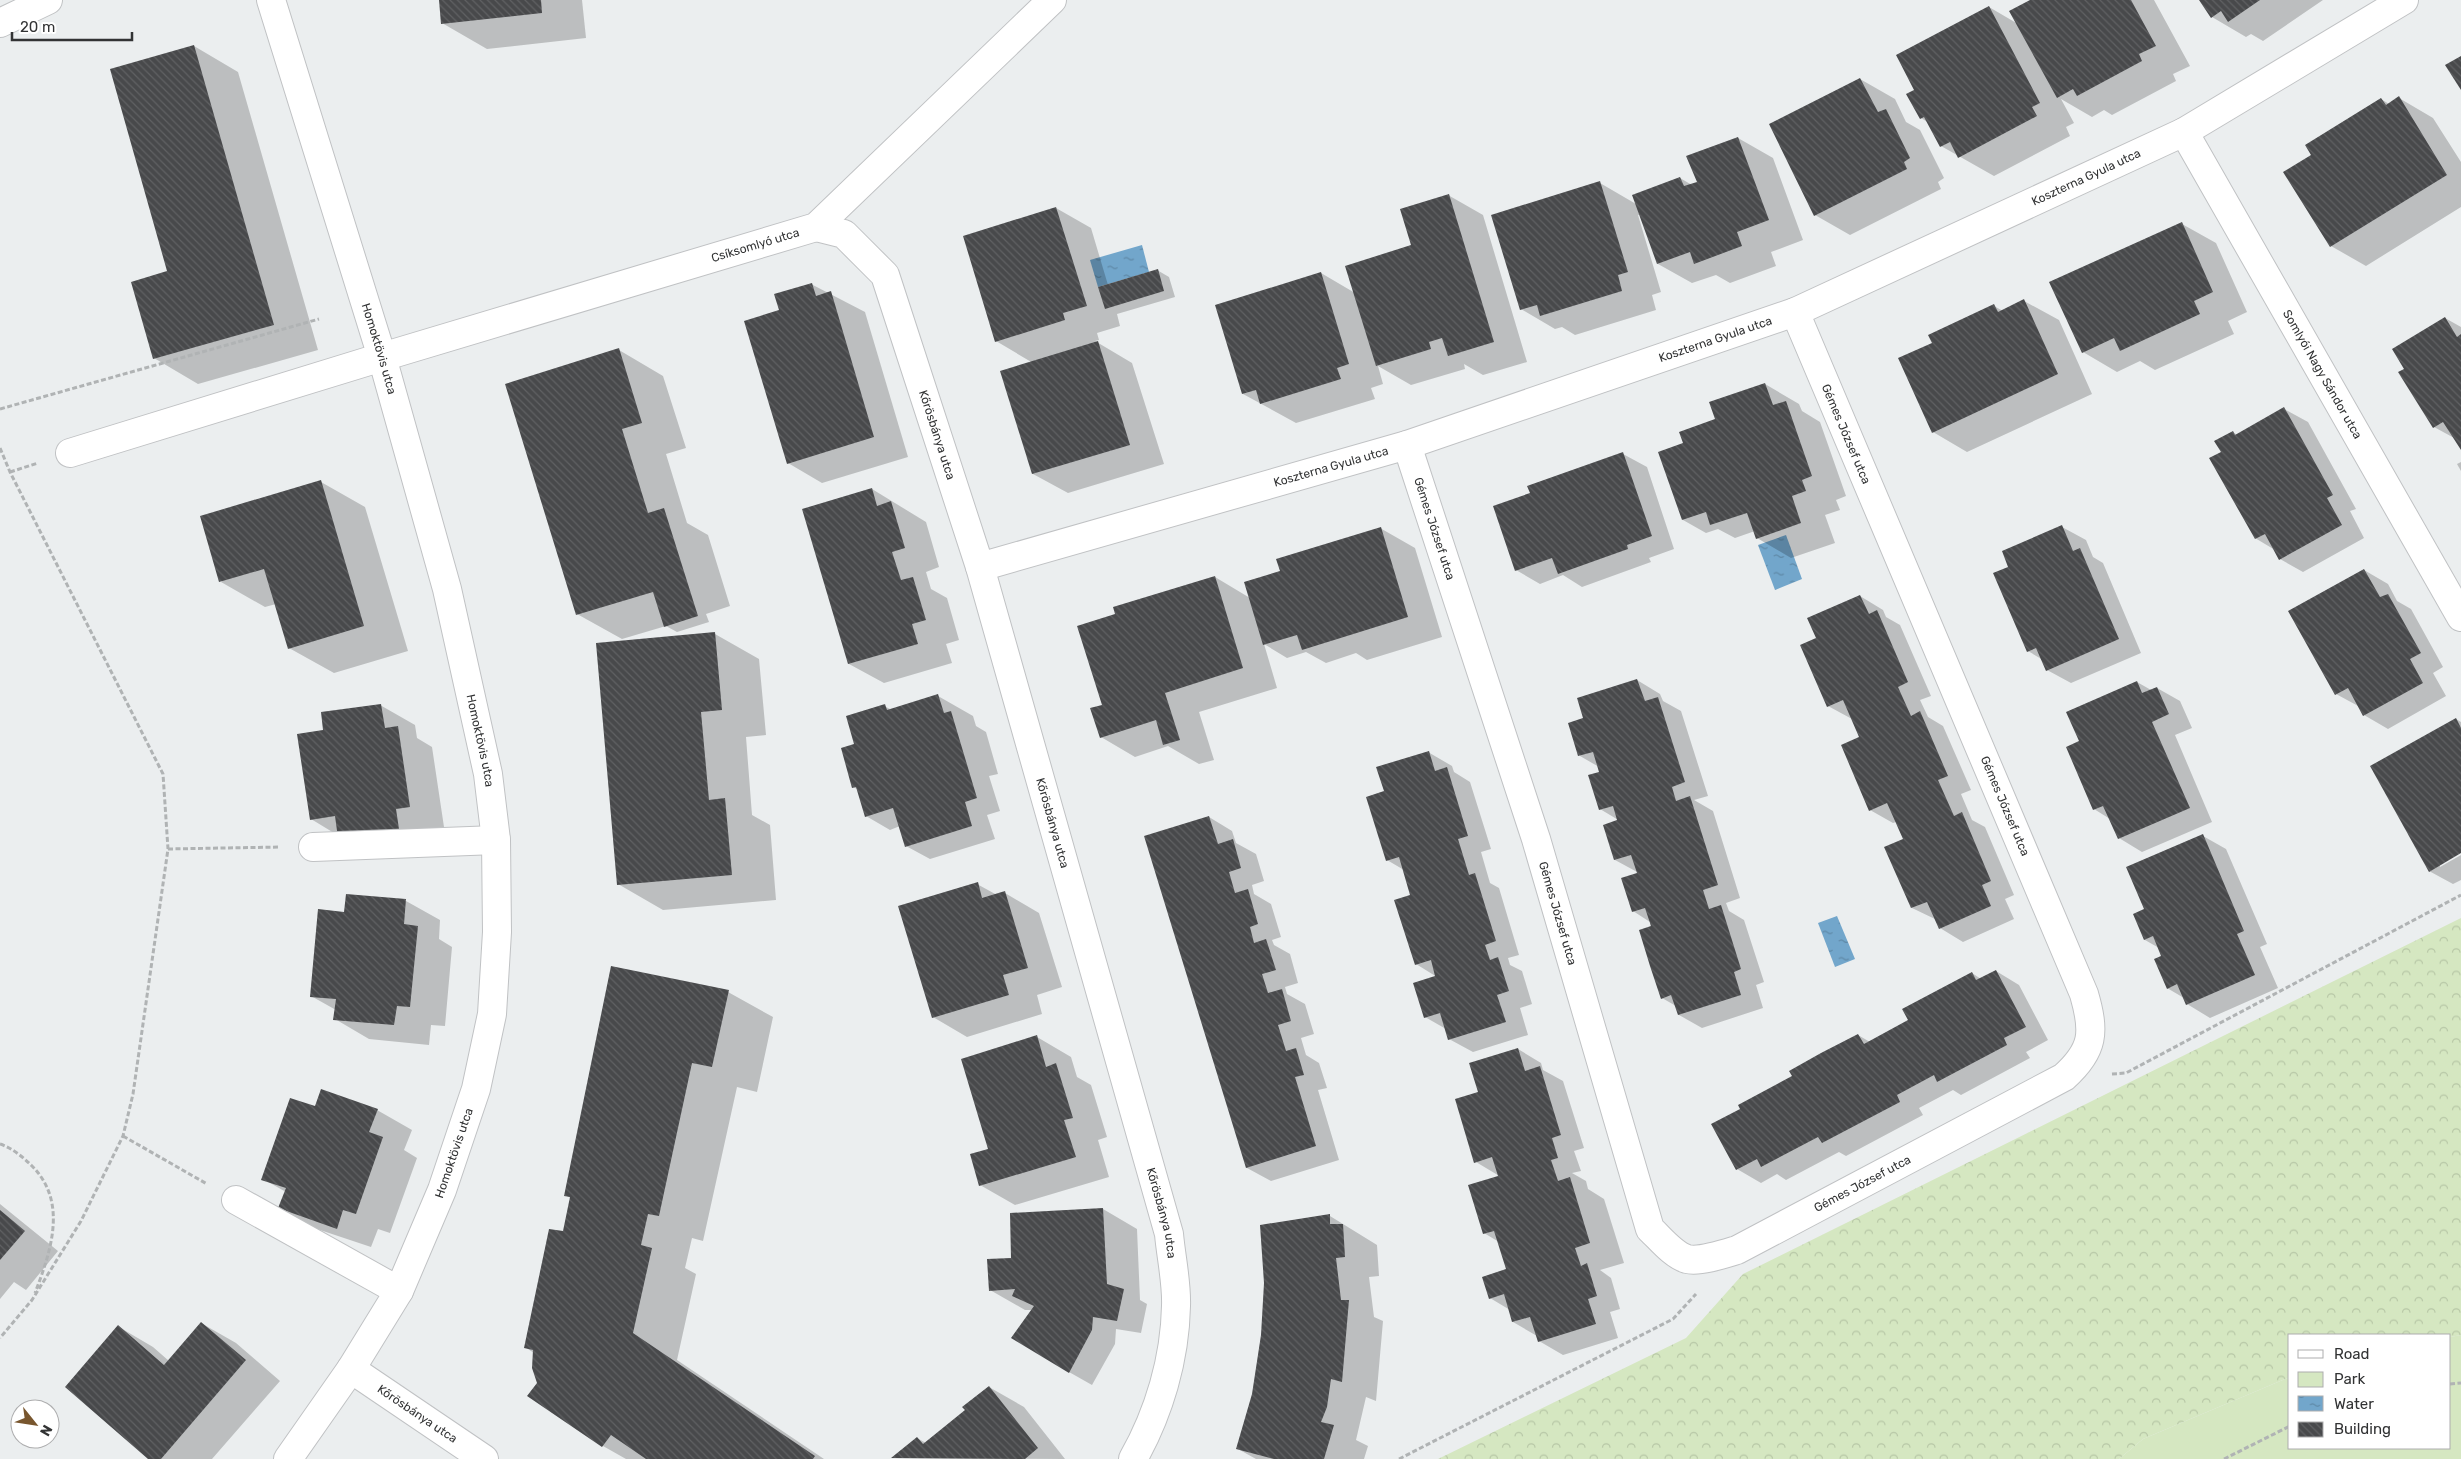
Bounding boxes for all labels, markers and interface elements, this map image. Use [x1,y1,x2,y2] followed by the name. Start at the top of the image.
[12,10,132,42] scale bar
[20,18,55,36] text: 20 m
[2029,146,2143,209] street label: Koszterna Gyula utca
[709,225,801,265] street label: Csíksomlyó utca
[359,301,399,396] street label: Homoktövis utca
[2280,307,2365,441] street label: Somlyói Nagy Sándor utca
[1657,313,1774,365] street label: Koszterna Gyula utca
[1819,382,1873,486] street label: Gémes József utca
[916,388,958,481] street label: Kőrösbánya utca
[1272,444,1390,490] street label: Koszterna Gyula utca
[1411,475,1458,582] street label: Gémes József utca
[464,693,497,788] street label: Homoktövis utca
[1978,754,2032,858] street label: Gémes József utca
[1033,776,1072,870] street label: Kőrösbánya utca
[1536,860,1579,967] street label: Gémes József utca
[432,1106,476,1200] street label: Homoktövis utca
[1812,1152,1913,1215] street label: Gémes József utca
[1144,1166,1179,1259] street label: Kőrösbánya utca
[2288,1334,2451,1449] legend
[2334,1345,2370,1363] text: Road
[2334,1370,2365,1388] text: Park
[375,1382,460,1446] street label: Kőrösbánya utca
[2334,1395,2374,1413] text: Water
[10,1399,60,1449] north arrow
[2334,1420,2391,1438] text: Building
[36,1422,56,1439] text: N

